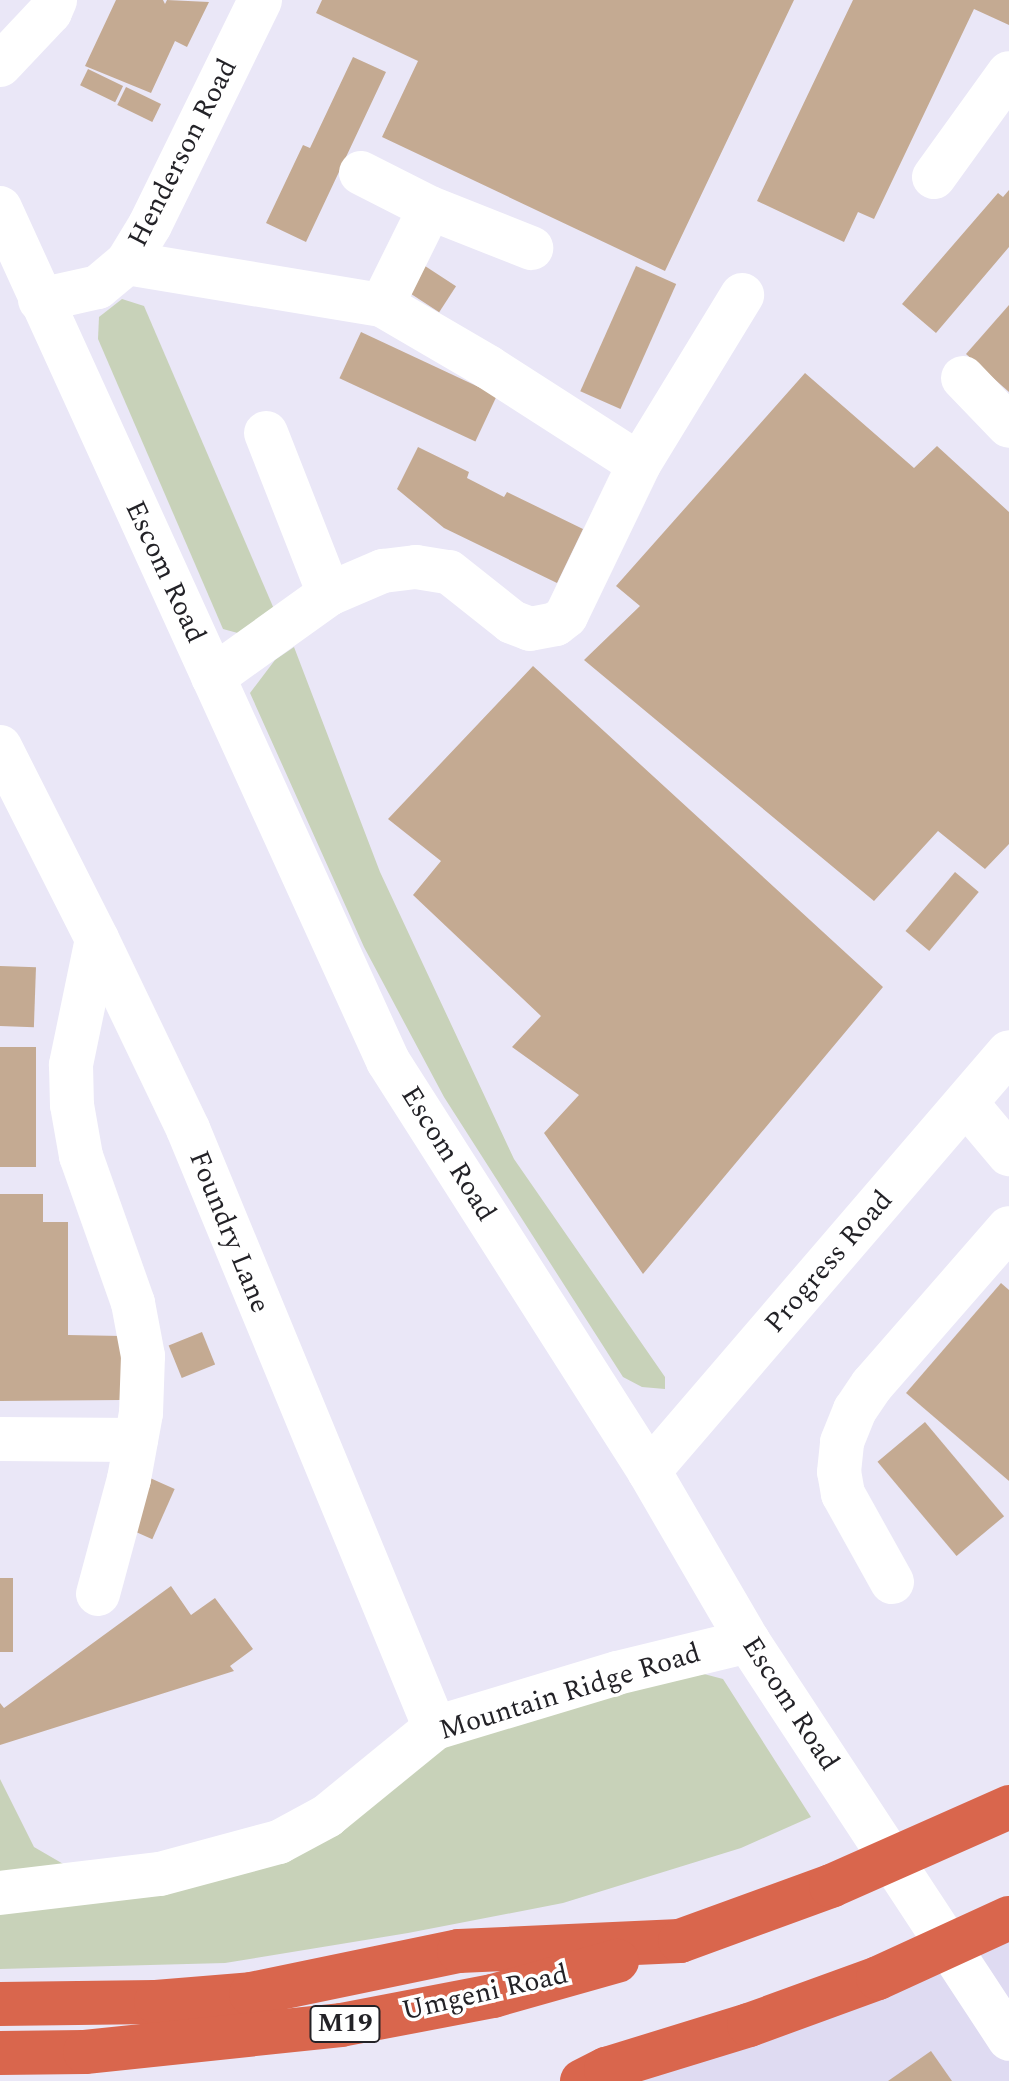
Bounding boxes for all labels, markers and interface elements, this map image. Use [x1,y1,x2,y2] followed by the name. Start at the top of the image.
[121,53,245,253] street label: Henderson Road
[117,496,213,648] street label: Escom Road
[393,1080,503,1228] street label: Escom Road
[181,1146,277,1318] street label: Foundry Lane
[758,1184,900,1340] street label: Progress Road
[734,1631,846,1777] street label: Escom Road
[435,1636,705,1748] street label: Mountain Ridge Road
[399,1958,571,2028] street label: Umgeni Road
[309,2002,381,2046] road number: M19

